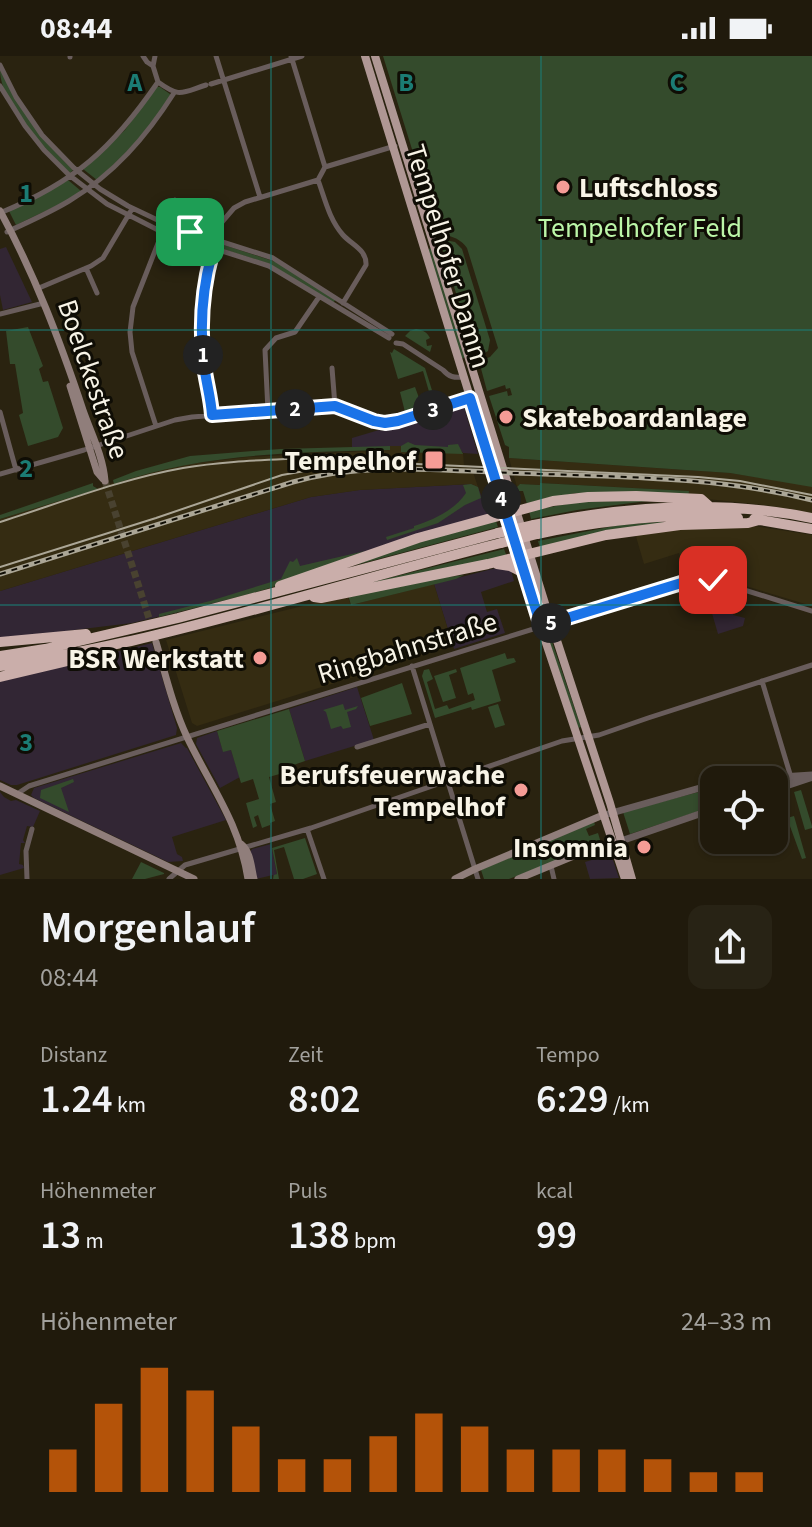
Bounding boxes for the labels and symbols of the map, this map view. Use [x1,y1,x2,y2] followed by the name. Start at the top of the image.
[127,64,144,101] text: A
[398,64,414,101] text: B
[669,64,685,101] text: C
[395,139,501,373] street label: Tempelhofer Damm
[579,168,718,208] place label: Luftschloss
[19,175,33,212] text: 1
[554,178,572,196] marker: Luftschloss
[156,198,224,266] pin
[538,208,742,248] park label: Tempelhofer Feld
[47,294,139,465] street label: Boelckestraße
[183,335,223,375] pin: 1
[275,389,315,429] pin: 2
[413,390,453,430] pin: 3
[522,398,747,438] place label: Skateboardanlage
[497,408,515,426] marker: Skateboardanlage
[285,441,417,481] place label: Tempelhof
[423,449,445,471] marker: Tempelhof
[19,450,33,487] text: 2
[481,479,521,519] pin: 4
[679,546,747,614] pin
[313,602,502,694] street label: Ringbahnstraße
[531,603,571,643] pin: 5
[68,639,244,679] place label: BSR Werkstatt
[251,649,269,667] marker: BSR Werkstatt
[19,724,33,761] text: 3
[280,755,506,827] place label: Berufsfeuerwache Tempelhof
[512,781,530,799] marker: Berufsfeuerwache Tempelhof
[513,828,628,868] place label: Insomnia
[635,838,653,856] marker: Insomnia

